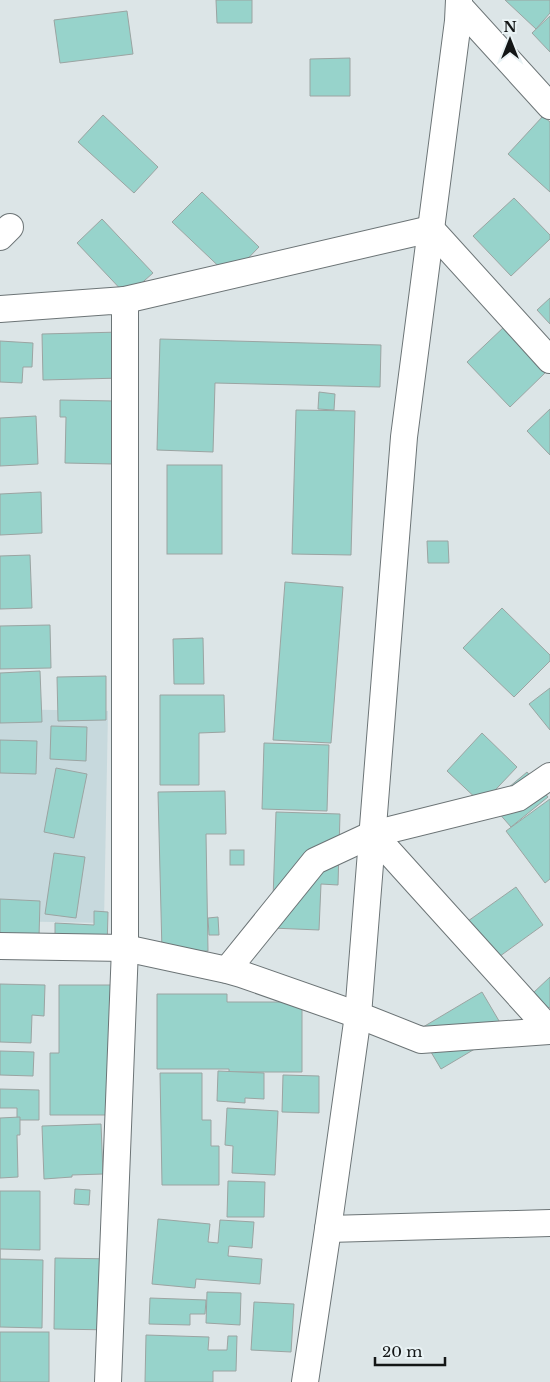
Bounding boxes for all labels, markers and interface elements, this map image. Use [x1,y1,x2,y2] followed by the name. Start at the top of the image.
[485,15,535,65] north arrow
[503,18,517,36] text: N
[375,1334,445,1366] scale bar
[382,1342,422,1361] text: 20 m

